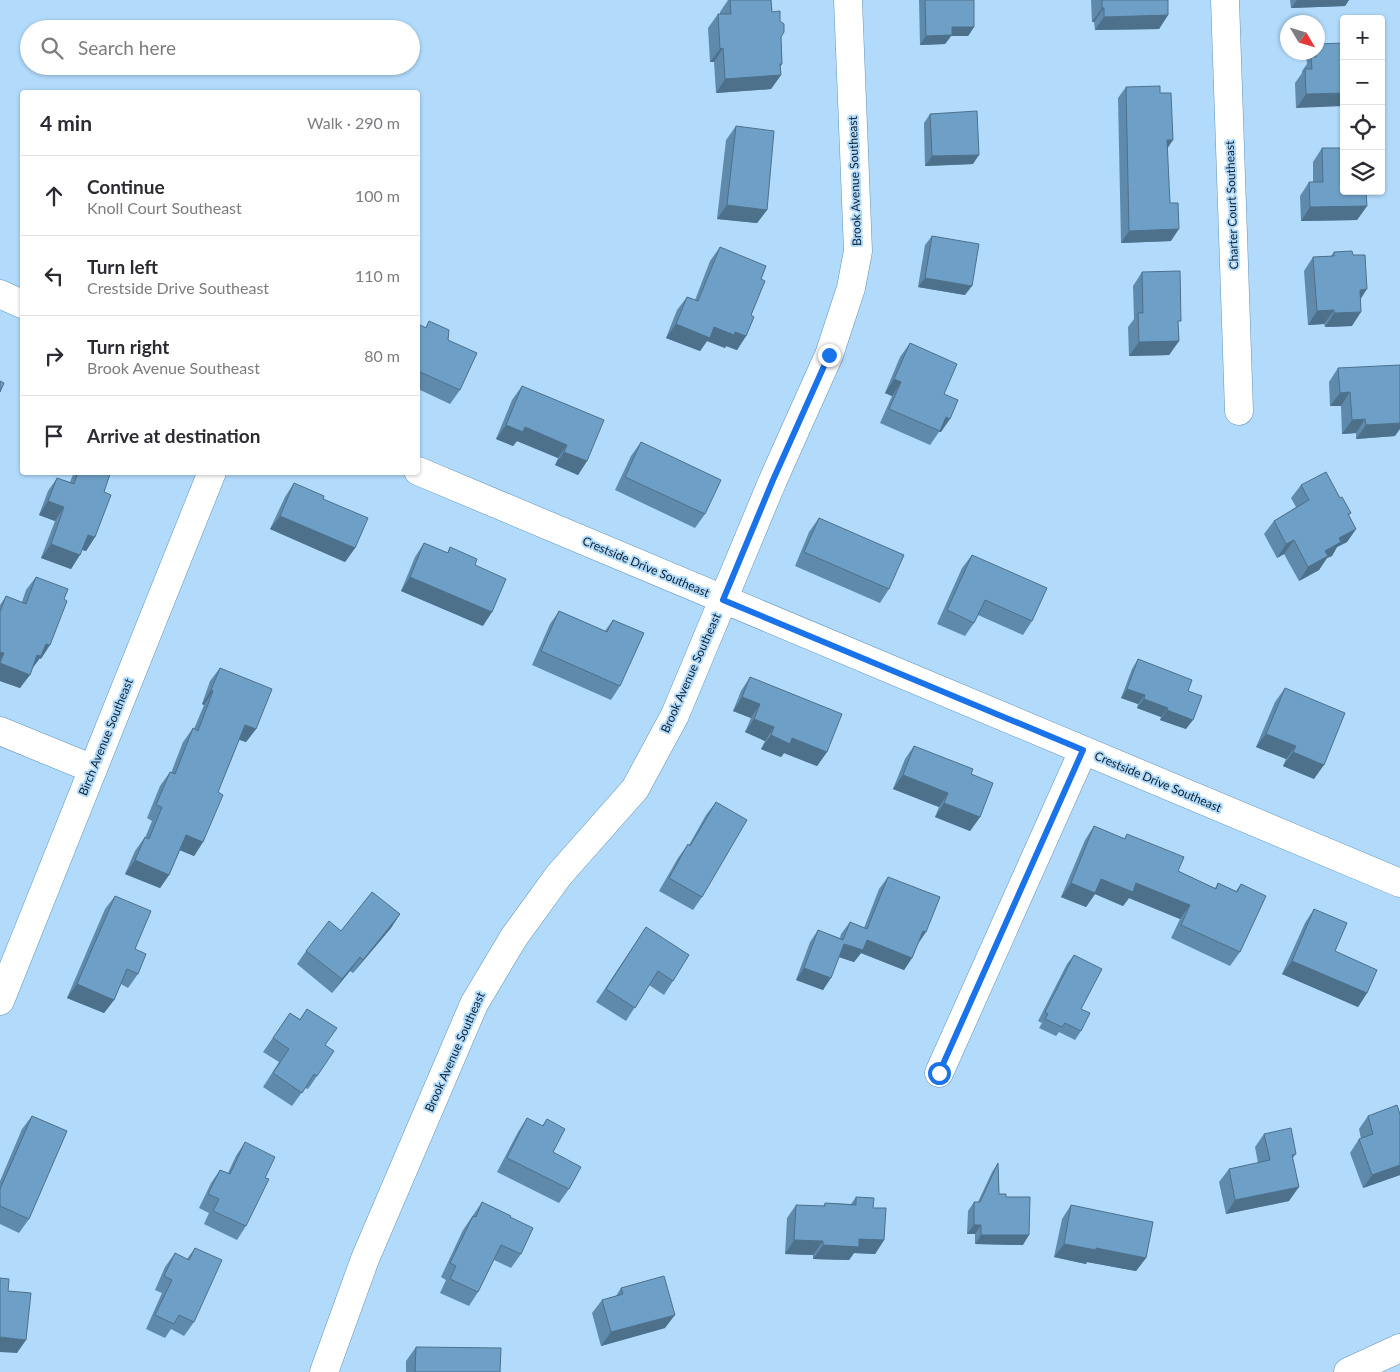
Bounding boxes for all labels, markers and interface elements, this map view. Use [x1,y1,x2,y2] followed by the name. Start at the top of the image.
[1280,15,1325,60] north arrow
[1340,15,1385,195] map controls
[1340,15,1385,60] button: +
[20,20,420,75] search box
[38,34,66,62] icon: search
[78,36,176,59] text: Search here
[1340,60,1385,105] button: −
[1340,105,1385,150] button: locate
[40,110,92,135] text: 4 min
[307,113,400,132] text: Walk · 290 m
[845,115,864,246] street label: Brook Avenue Southeast
[1222,140,1241,270] street label: Charter Court Southeast
[1340,150,1385,195] button: layers
[87,175,165,198] text: Continue
[40,182,68,210] icon: ahead
[355,186,400,205] text: 100 m
[87,198,242,217] text: Knoll Court Southeast
[87,255,158,278] text: Turn left
[40,262,68,290] icon: left
[355,266,400,285] text: 110 m
[87,278,269,297] text: Crestside Drive Southeast
[87,335,169,358] text: Turn right
[40,342,68,370] icon: right
[818,344,841,367] route end
[364,346,400,365] text: 80 m
[87,358,260,377] text: Brook Avenue Southeast
[40,422,68,450] icon: arrive
[87,424,260,447] text: Arrive at destination
[580,533,713,600] street label: Crestside Drive Southeast
[657,610,724,735] street label: Brook Avenue Southeast
[75,675,136,798] street label: Birch Avenue Southeast
[1092,748,1225,815] street label: Crestside Drive Southeast
[421,989,488,1114] street label: Brook Avenue Southeast
[928,1062,951,1085] route start

